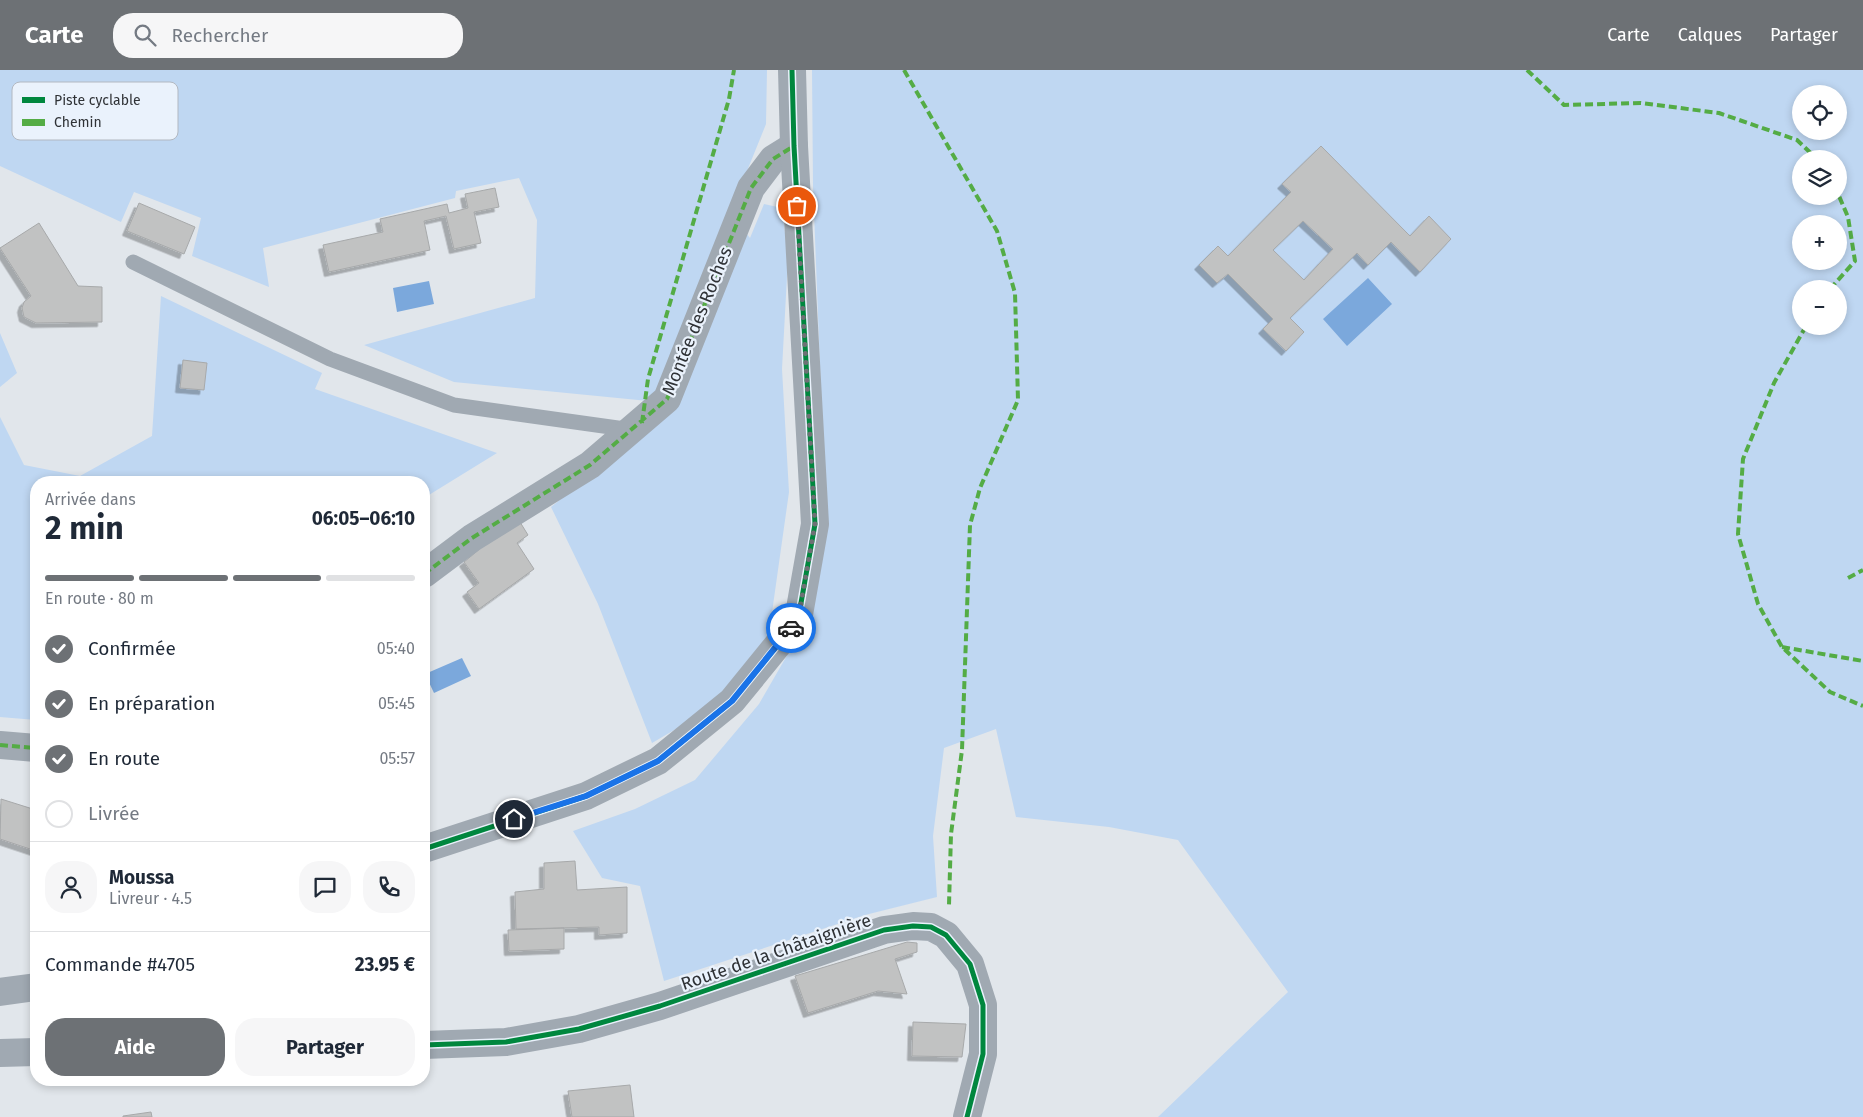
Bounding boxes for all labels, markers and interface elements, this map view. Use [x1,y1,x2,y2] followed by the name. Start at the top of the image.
[113,13,463,58] search box
[25,21,83,49] text: Carte
[131,21,159,49] icon: search
[171,24,268,47] text: Rechercher
[1607,24,1650,46] text: Carte
[1678,24,1742,46] text: Calques
[1770,24,1838,46] text: Partager
[12,82,178,140] legend
[1792,85,1847,335] map controls
[1792,85,1847,140] button: locate
[54,92,141,109] text: Piste cyclable
[54,114,102,131] text: Chemin
[1792,150,1847,205] button: layers
[776,185,818,227] pin
[783,192,811,220] icon: bag
[1792,215,1847,270] button: +
[657,244,737,398] street label: Montée des Roches
[1792,280,1847,335] button: −
[45,490,136,509] text: Arrivée dans
[312,507,415,530] text: 06:05–06:10
[45,509,124,547] text: 2 min
[45,589,154,608] text: En route · 80 m
[766,603,816,653] courier
[777,614,805,642] icon: car
[45,635,73,663] icon: check
[88,637,176,660] text: Confirmée
[377,639,415,658] text: 05:40
[45,690,73,718] icon: check
[88,692,215,715] text: En préparation
[378,694,415,713] text: 05:45
[45,745,73,773] icon: check
[88,747,160,770] text: En route
[379,749,415,768] text: 05:57
[493,798,535,840] pin
[88,802,140,825] text: Livrée
[500,805,528,833] icon: home
[45,861,97,913] button: person
[299,861,351,913] button: chat
[363,861,415,913] button: phone
[109,866,174,889] text: Moussa
[109,889,192,908] text: Livreur · 4.5
[678,909,874,995] street label: Route de la Châtaignière
[45,953,195,976] text: Commande #4705
[355,953,415,976] text: 23.95 €
[45,1018,225,1076] button: Aide
[235,1018,415,1076] button: Partager

